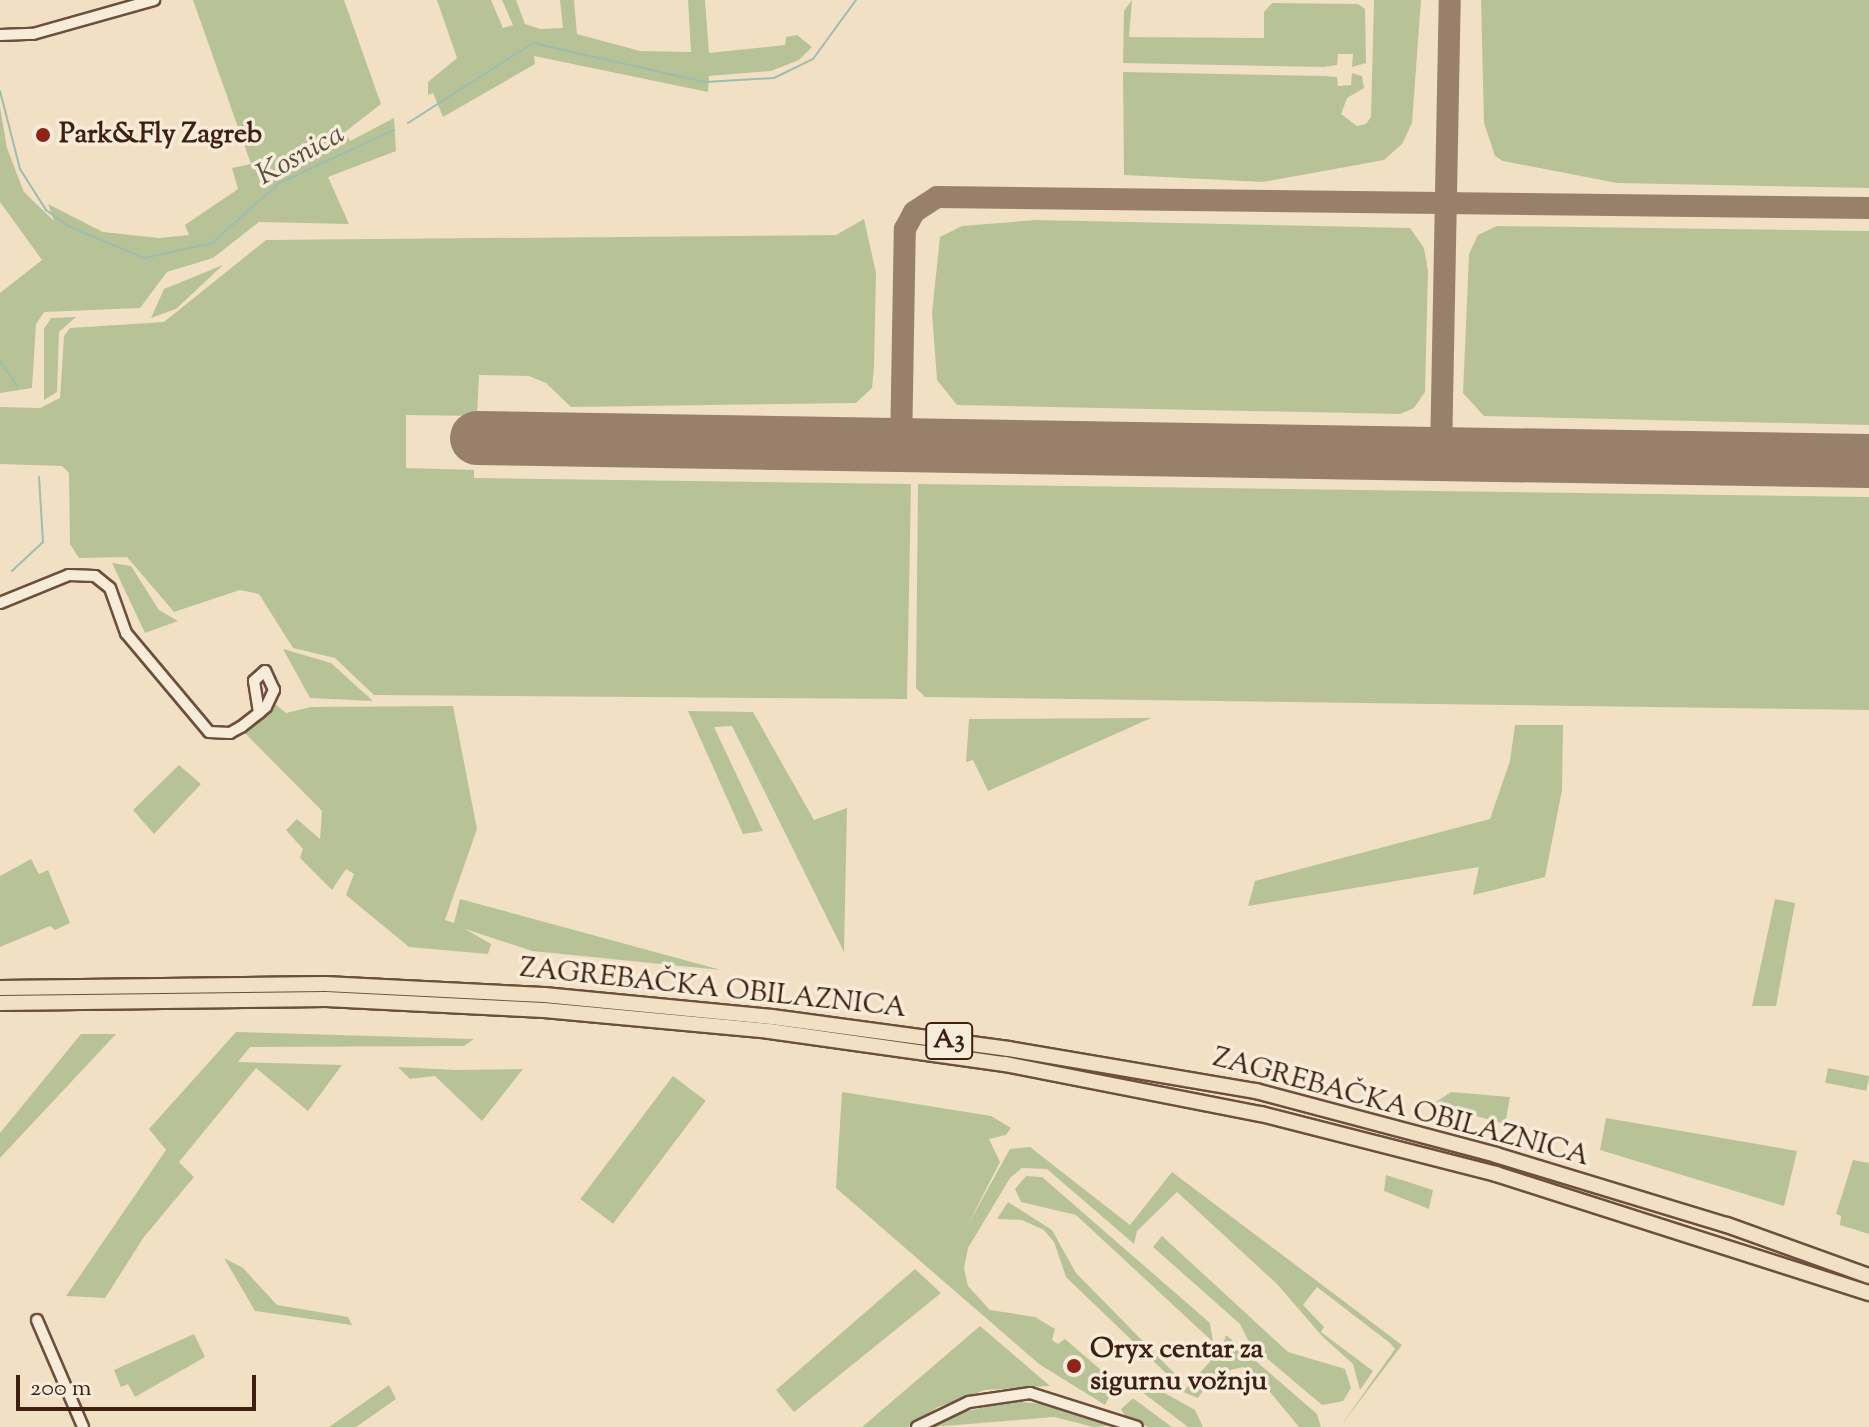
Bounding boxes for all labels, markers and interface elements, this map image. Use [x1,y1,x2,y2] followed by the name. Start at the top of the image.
[251,117,351,195] water label: Kosnica
[59,118,262,152] place label: Park&Fly Zagreb
[34,126,52,144] marker: Park&Fly Zagreb
[518,952,908,1026] street label: ZAGREBAČKA OBILAZNICA
[925,1019,973,1063] road number: A3
[1209,1041,1593,1175] street label: ZAGREBAČKA OBILAZNICA
[1090,1333,1267,1399] place label: Oryx centar za sigurnu vožnju
[1065,1357,1083,1375] marker: Oryx centar za sigurnu vožnju
[20,1359,260,1409] scale bar
[30,1372,92,1406] text: 200 m

